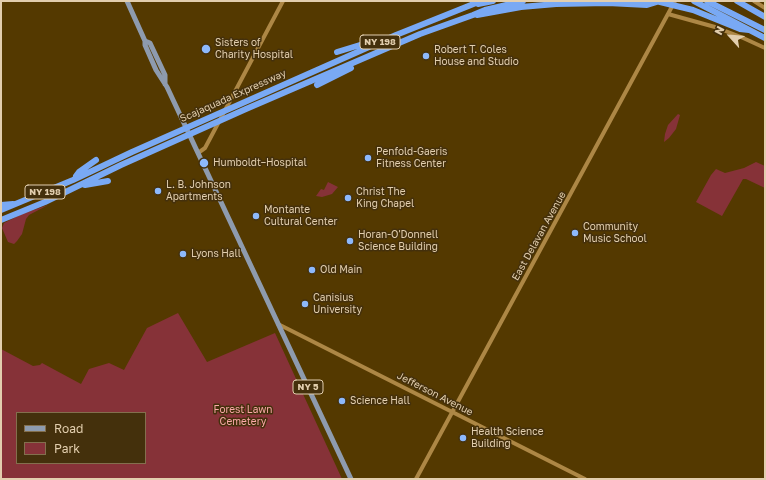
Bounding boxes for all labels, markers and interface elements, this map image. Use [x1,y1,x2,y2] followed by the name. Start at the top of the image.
[710,16,750,56] north arrow
[711,24,727,37] text: N
[360,35,400,49] road number: NY 198
[215,37,293,60] place label: Sisters of Charity Hospital
[200,43,212,55] marker: Sisters of Charity Hospital
[434,44,519,68] place label: Robert T. Coles House and Studio
[421,51,431,61] marker: Robert T. Coles House and Studio
[178,67,288,125] street label: Scajaquada Expressway
[376,146,447,170] place label: Penfold-Gaeris Fitness Center
[363,153,373,163] marker: Penfold-Gaeris Fitness Center
[198,157,210,169] marker: Humboldt–Hospital
[213,157,307,169] place label: Humboldt–Hospital
[166,179,231,202] place label: L. B. Johnson Apartments
[25,185,65,199] road number: NY 198
[153,186,163,196] marker: L. B. Johnson Apartments
[356,186,414,210] place label: Christ The King Chapel
[510,189,568,283] street label: East Delavan Avenue
[343,193,353,203] marker: Christ The King Chapel
[264,204,337,228] place label: Montante Cultural Center
[251,211,261,221] marker: Montante Cultural Center
[583,221,647,244] place label: Community Music School
[570,228,580,238] marker: Community Music School
[358,229,438,252] place label: Horan-O'Donnell Science Building
[345,236,355,246] marker: Horan-O'Donnell Science Building
[191,248,241,260] place label: Lyons Hall
[178,249,188,259] marker: Lyons Hall
[320,264,362,276] place label: Old Main
[307,265,317,275] marker: Old Main
[313,292,362,316] place label: Canisius University
[300,299,310,309] marker: Canisius University
[395,370,475,418] street label: Jefferson Avenue
[293,380,323,394] road number: NY 5
[350,395,410,407] place label: Science Hall
[337,396,347,406] marker: Science Hall
[214,404,272,428] park label: Forest Lawn Cemetery
[16,412,146,464] legend
[54,421,83,436] text: Road
[471,426,543,450] place label: Health Science Building
[458,433,468,443] marker: Health Science Building
[54,441,80,456] text: Park

